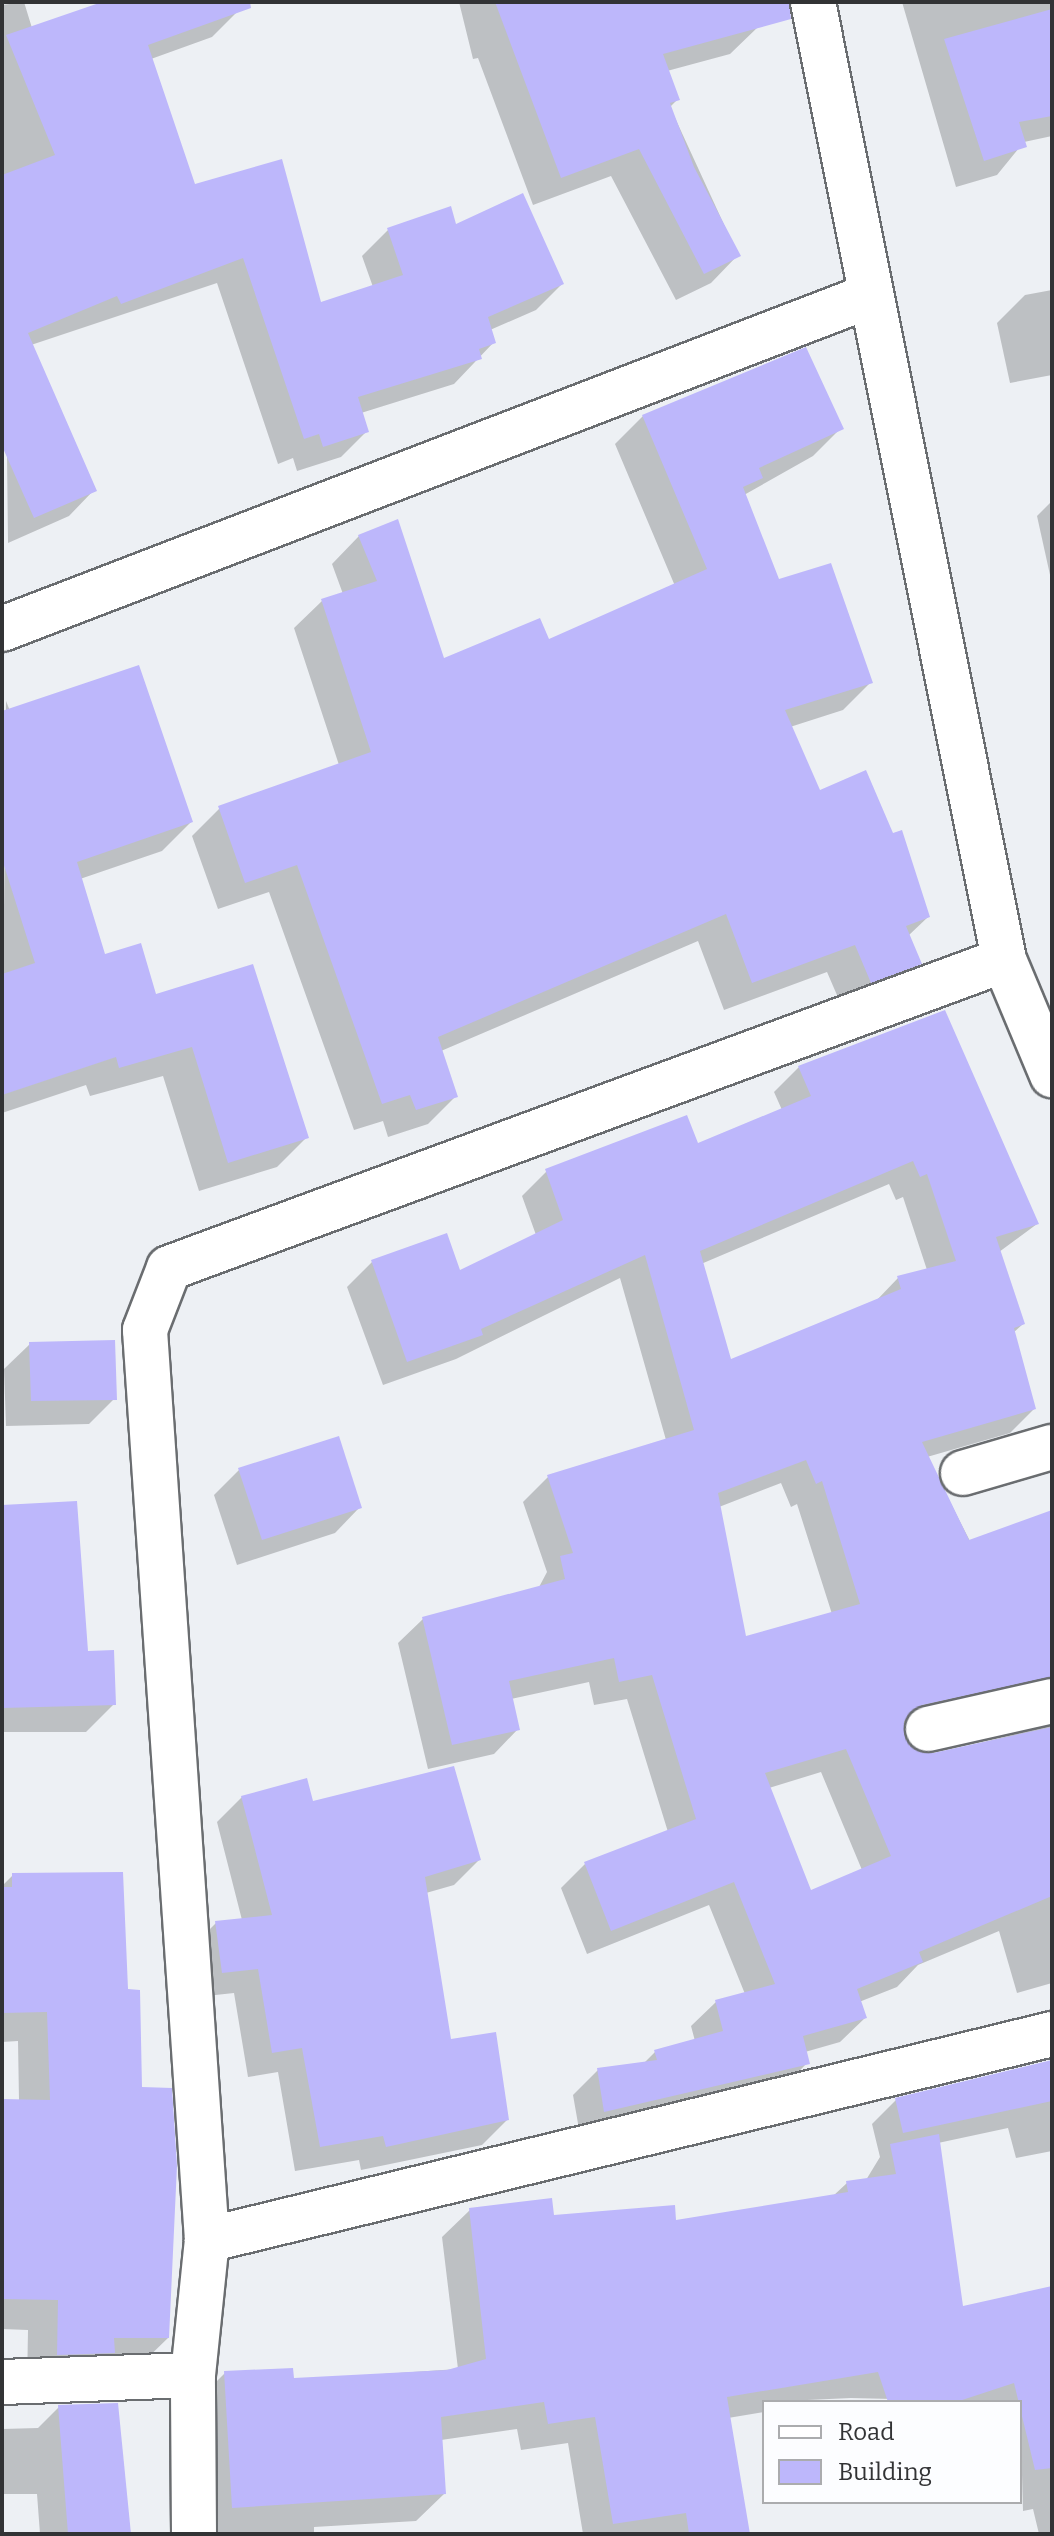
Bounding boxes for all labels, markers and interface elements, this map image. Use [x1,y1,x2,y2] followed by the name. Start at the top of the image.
[762,2400,1022,2504] legend
[838,2418,894,2446] text: Road
[838,2458,932,2486] text: Building

